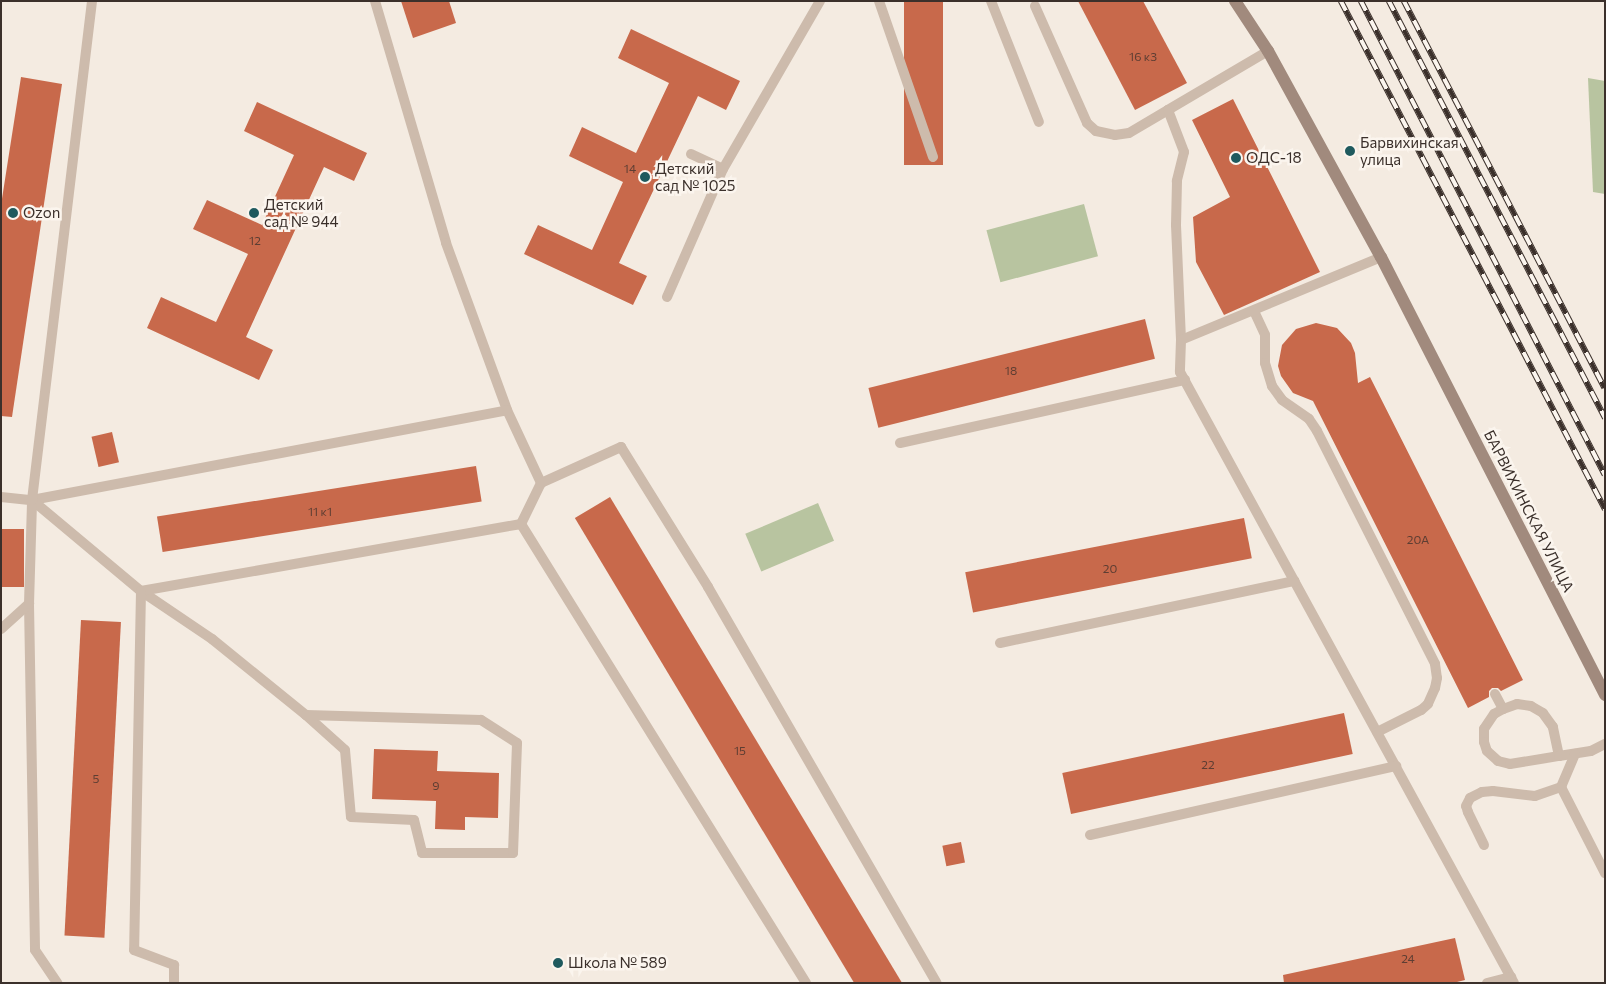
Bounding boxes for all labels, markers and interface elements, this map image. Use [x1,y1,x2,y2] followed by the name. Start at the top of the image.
[1129,50,1157,64] house number: 16 к3
[1360,133,1459,168] place label: Барвихинская улица
[1344,145,1356,157] marker: Барвихинская улица
[1246,149,1302,167] place label: ОДС-18
[1230,152,1242,164] marker: ОДС-18
[655,159,735,194] place label: Детский сад № 1025
[624,162,636,176] house number: 14
[639,171,651,183] marker: Детский сад № 1025
[264,195,338,230] place label: Детский сад № 944
[23,204,60,222] place label: Ozon
[7,207,19,219] marker: Ozon
[248,207,260,219] marker: Детский сад № 944
[249,234,261,248] house number: 12
[1005,364,1017,378] house number: 18
[1480,427,1578,595] street label: БАРВИХИНСКАЯ УЛИЦА
[308,505,332,519] house number: 11 к1
[1407,533,1429,547] house number: 20А
[1103,562,1117,576] house number: 20
[734,744,746,758] house number: 15
[1201,758,1215,772] house number: 22
[93,772,99,786] house number: 5
[432,779,440,793] house number: 9
[1401,952,1415,966] house number: 24
[568,954,667,972] place label: Школа № 589
[552,957,564,969] marker: Школа № 589

